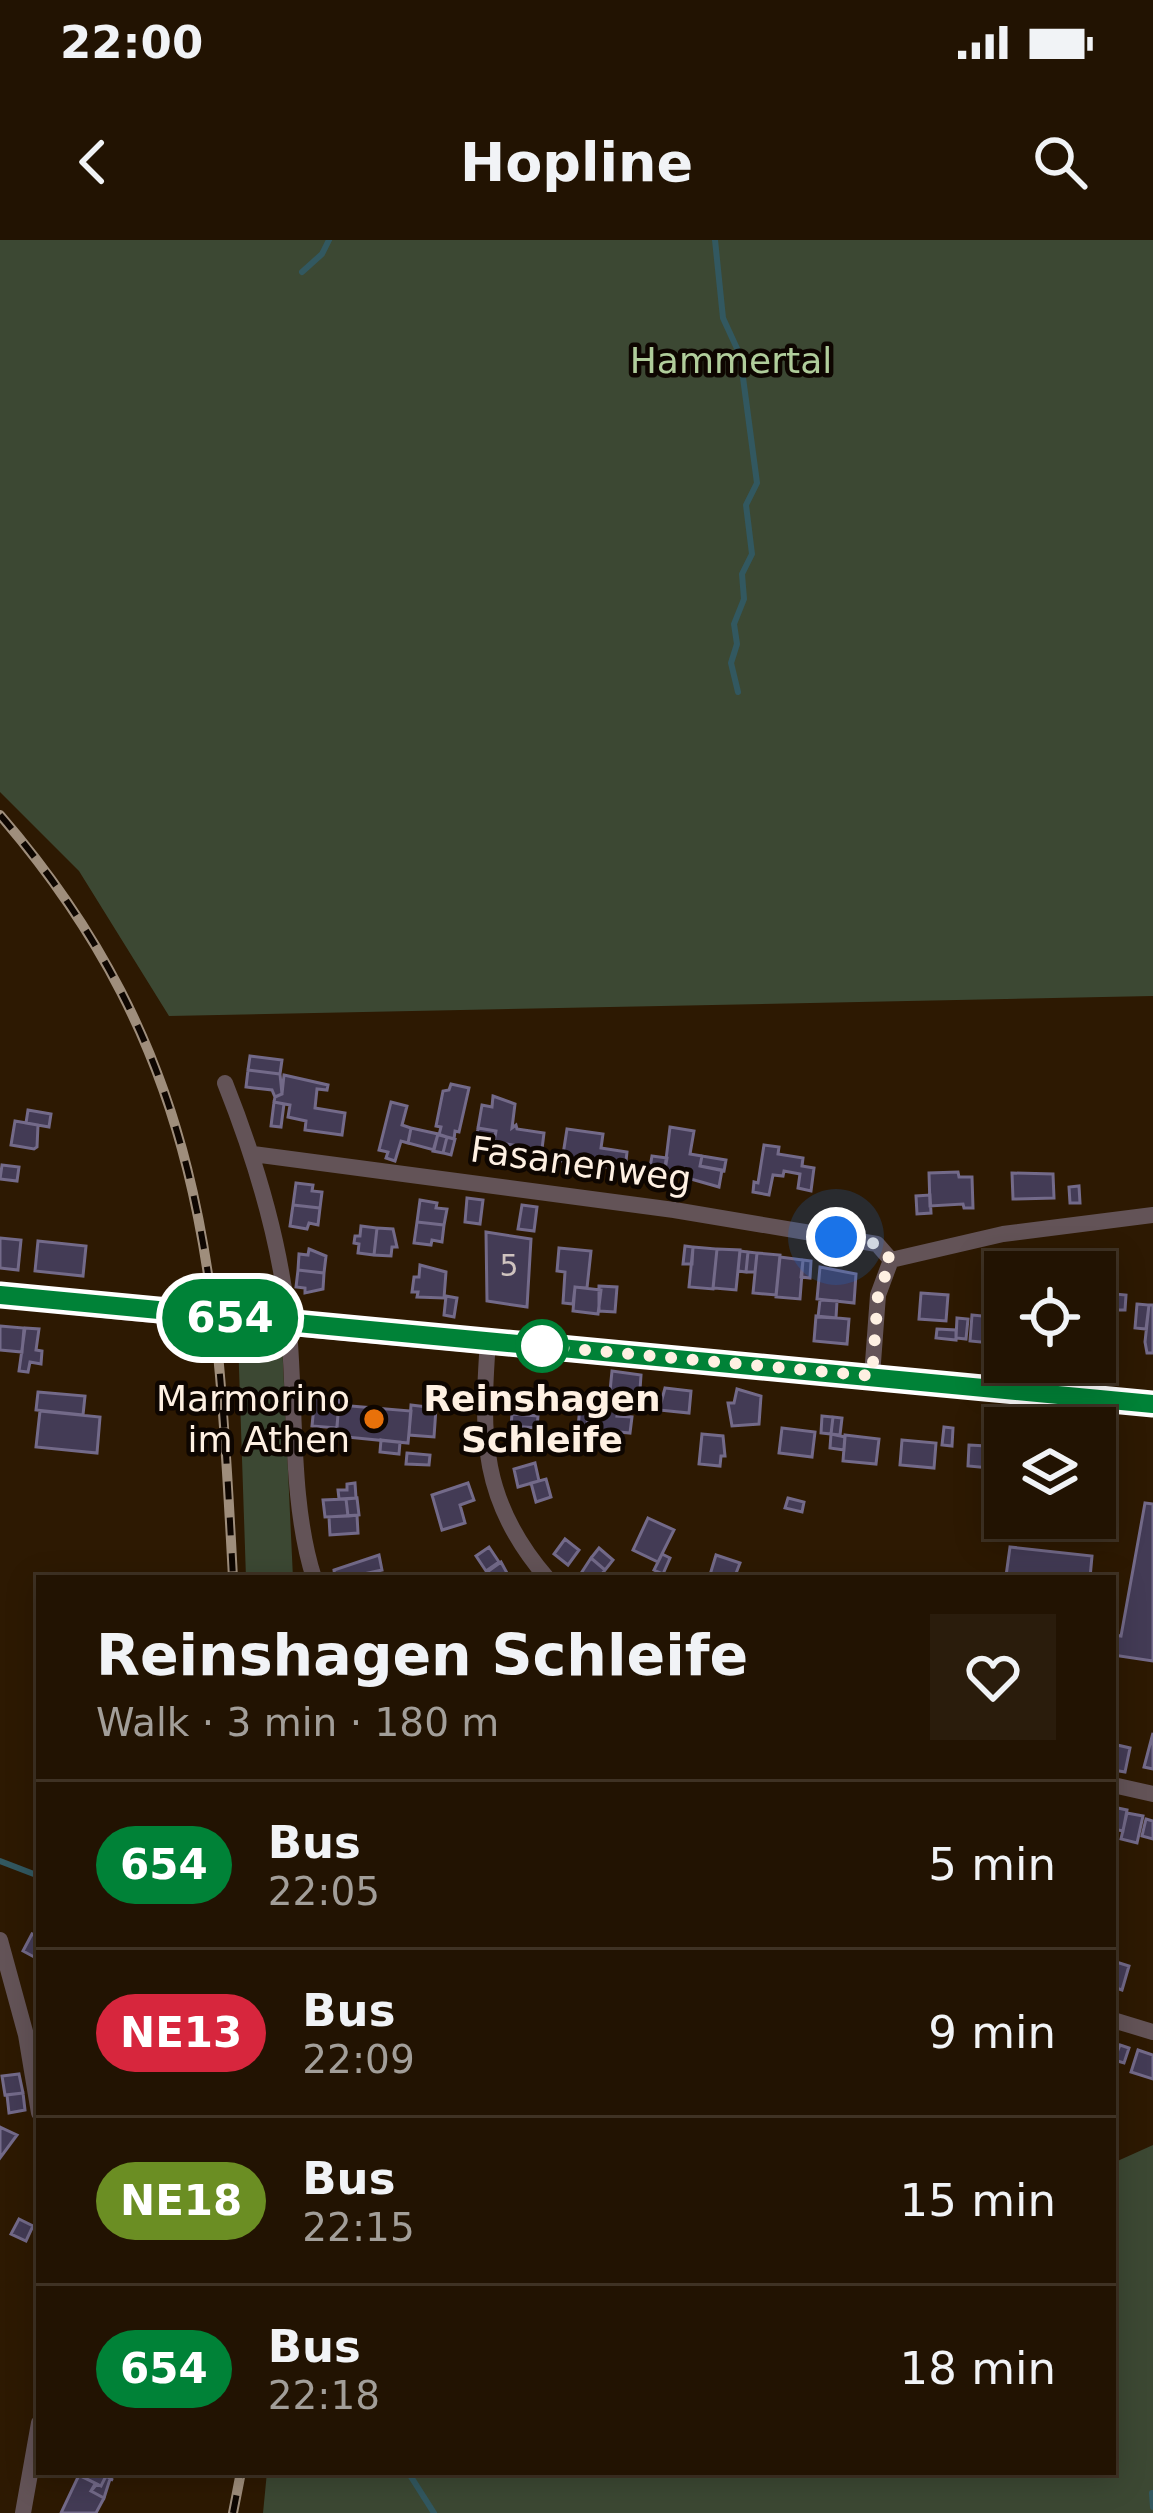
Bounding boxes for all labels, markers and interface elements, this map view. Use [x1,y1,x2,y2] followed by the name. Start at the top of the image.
[60,16,203,69] text: 22:00
[60,129,126,195] icon: back
[1027,129,1093,195] icon: search
[460,131,693,194] text: Hopline
[630,340,832,381] park label: Hammertal
[468,1128,694,1200] street label: Fasanenweg
[806,1207,866,1267] your location
[499,1248,519,1283] house number: 5
[984,1251,1116,1539] map controls
[984,1251,1116,1383] button: locate
[161,1279,299,1357] line badge: 654
[186,1293,274,1342] text: 654
[517,1321,567,1371] marker: Reinshagen Schleife
[156,1378,350,1460] place label: Marmorino im Athen
[423,1378,661,1460] place label: Reinshagen Schleife
[361,1406,387,1432] marker: Marmorino im Athen
[984,1407,1116,1539] button: layers
[930,1614,1056,1740] button: heart
[96,1622,748,1688] text: Reinshagen Schleife
[96,1700,499,1745] text: Walk · 3 min · 180 m
[268,1816,361,1869] text: Bus
[928,1838,1056,1891] text: 5 min
[120,1840,208,1889] text: 654
[268,1869,380,1914] text: 22:05
[302,1984,395,2037] text: Bus
[928,2006,1056,2059] text: 9 min
[120,2008,242,2057] text: NE13
[302,2037,415,2082] text: 22:09
[302,2152,395,2205] text: Bus
[900,2174,1056,2227] text: 15 min
[120,2176,242,2225] text: NE18
[302,2205,415,2250] text: 22:15
[268,2320,361,2373] text: Bus
[900,2342,1056,2395] text: 18 min
[120,2344,208,2393] text: 654
[268,2373,380,2418] text: 22:18

